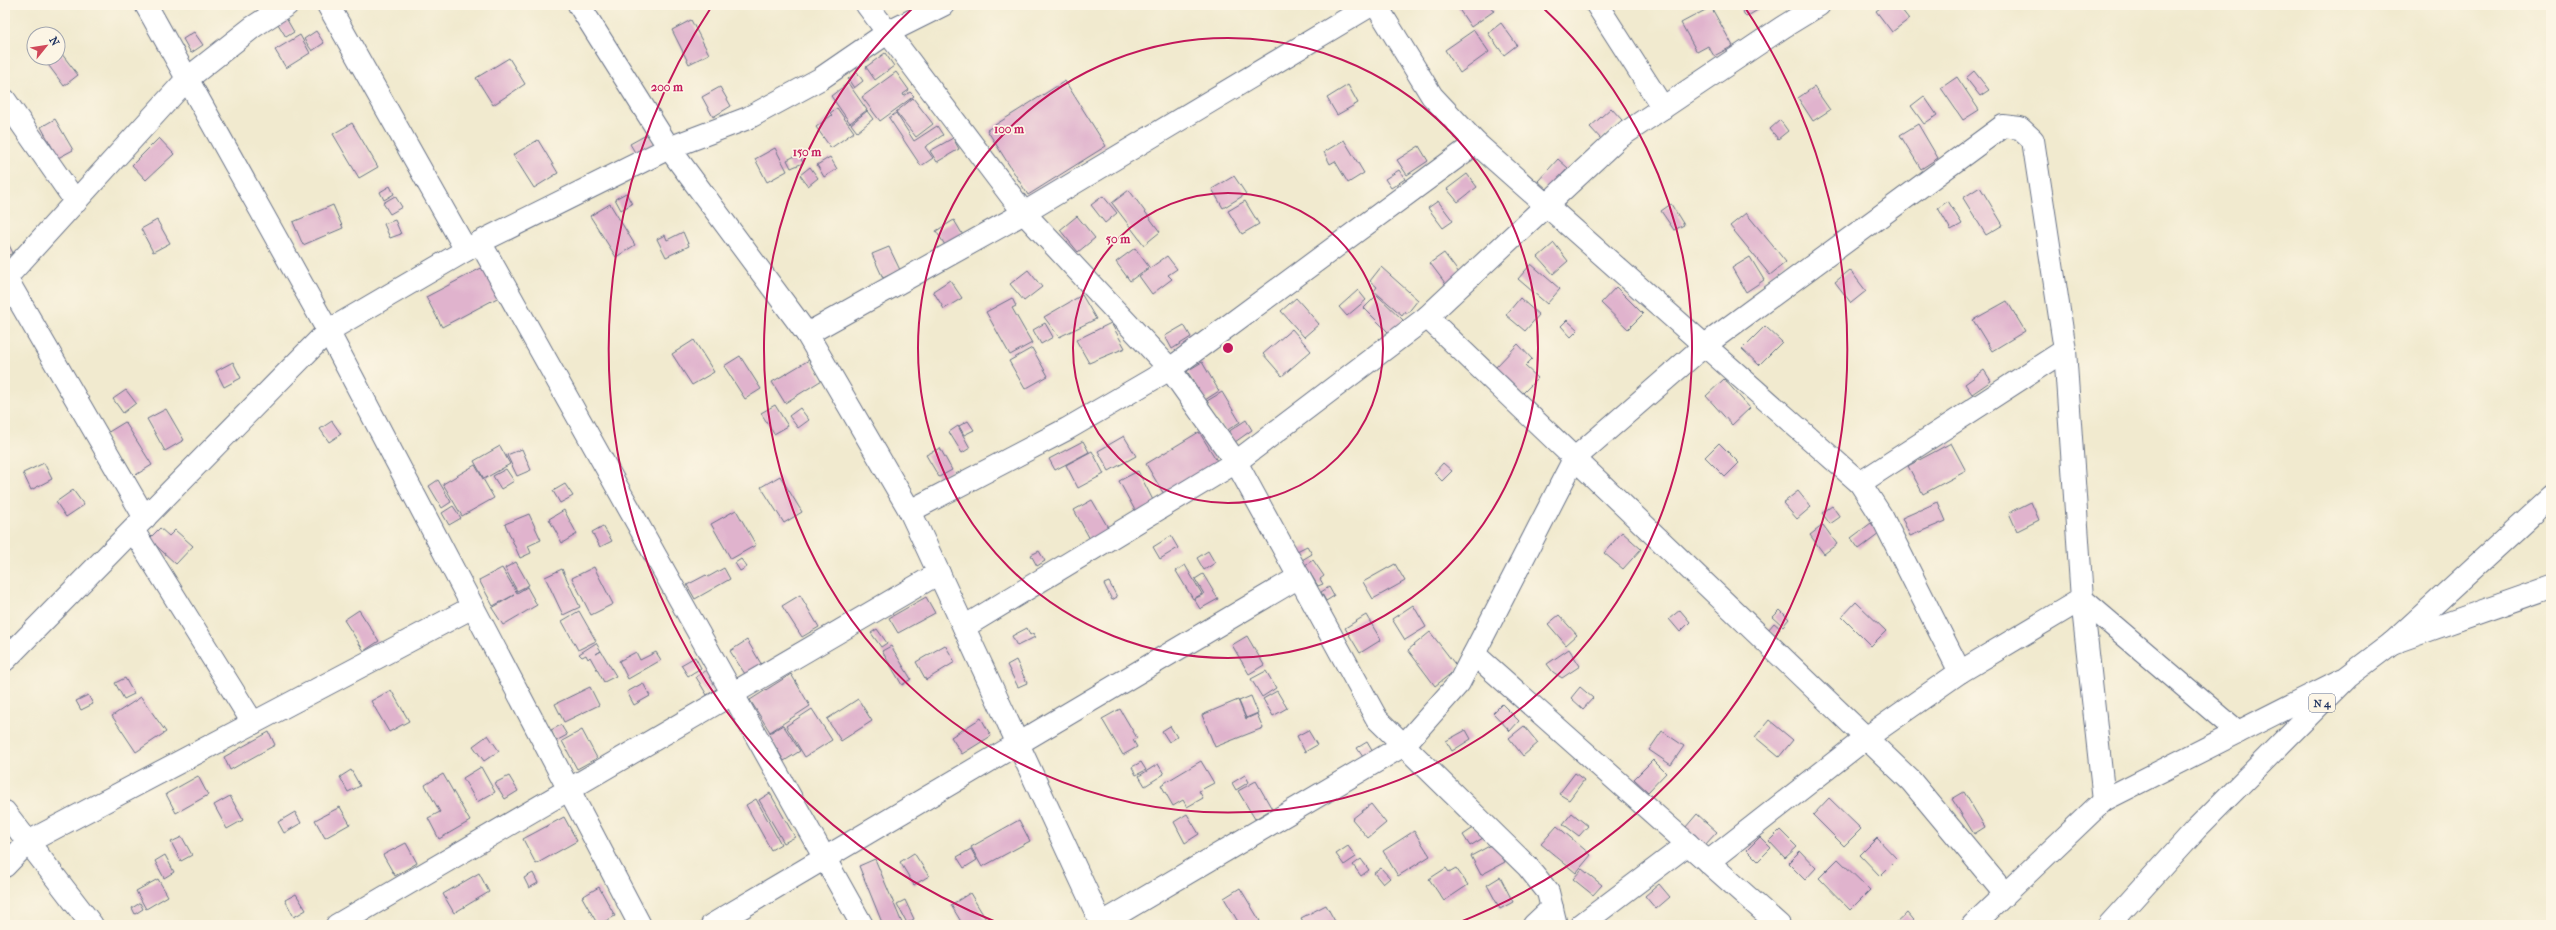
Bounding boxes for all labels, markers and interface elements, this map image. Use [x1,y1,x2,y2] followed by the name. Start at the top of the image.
[26,26,66,66] north arrow
[47,34,62,49] text: N
[651,80,684,94] text: 200 m
[994,122,1025,136] text: 100 m
[793,145,822,159] text: 150 m
[1106,232,1131,246] text: 50 m
[1221,341,1235,355] centre of rings
[2309,694,2335,712] road number: N 4

